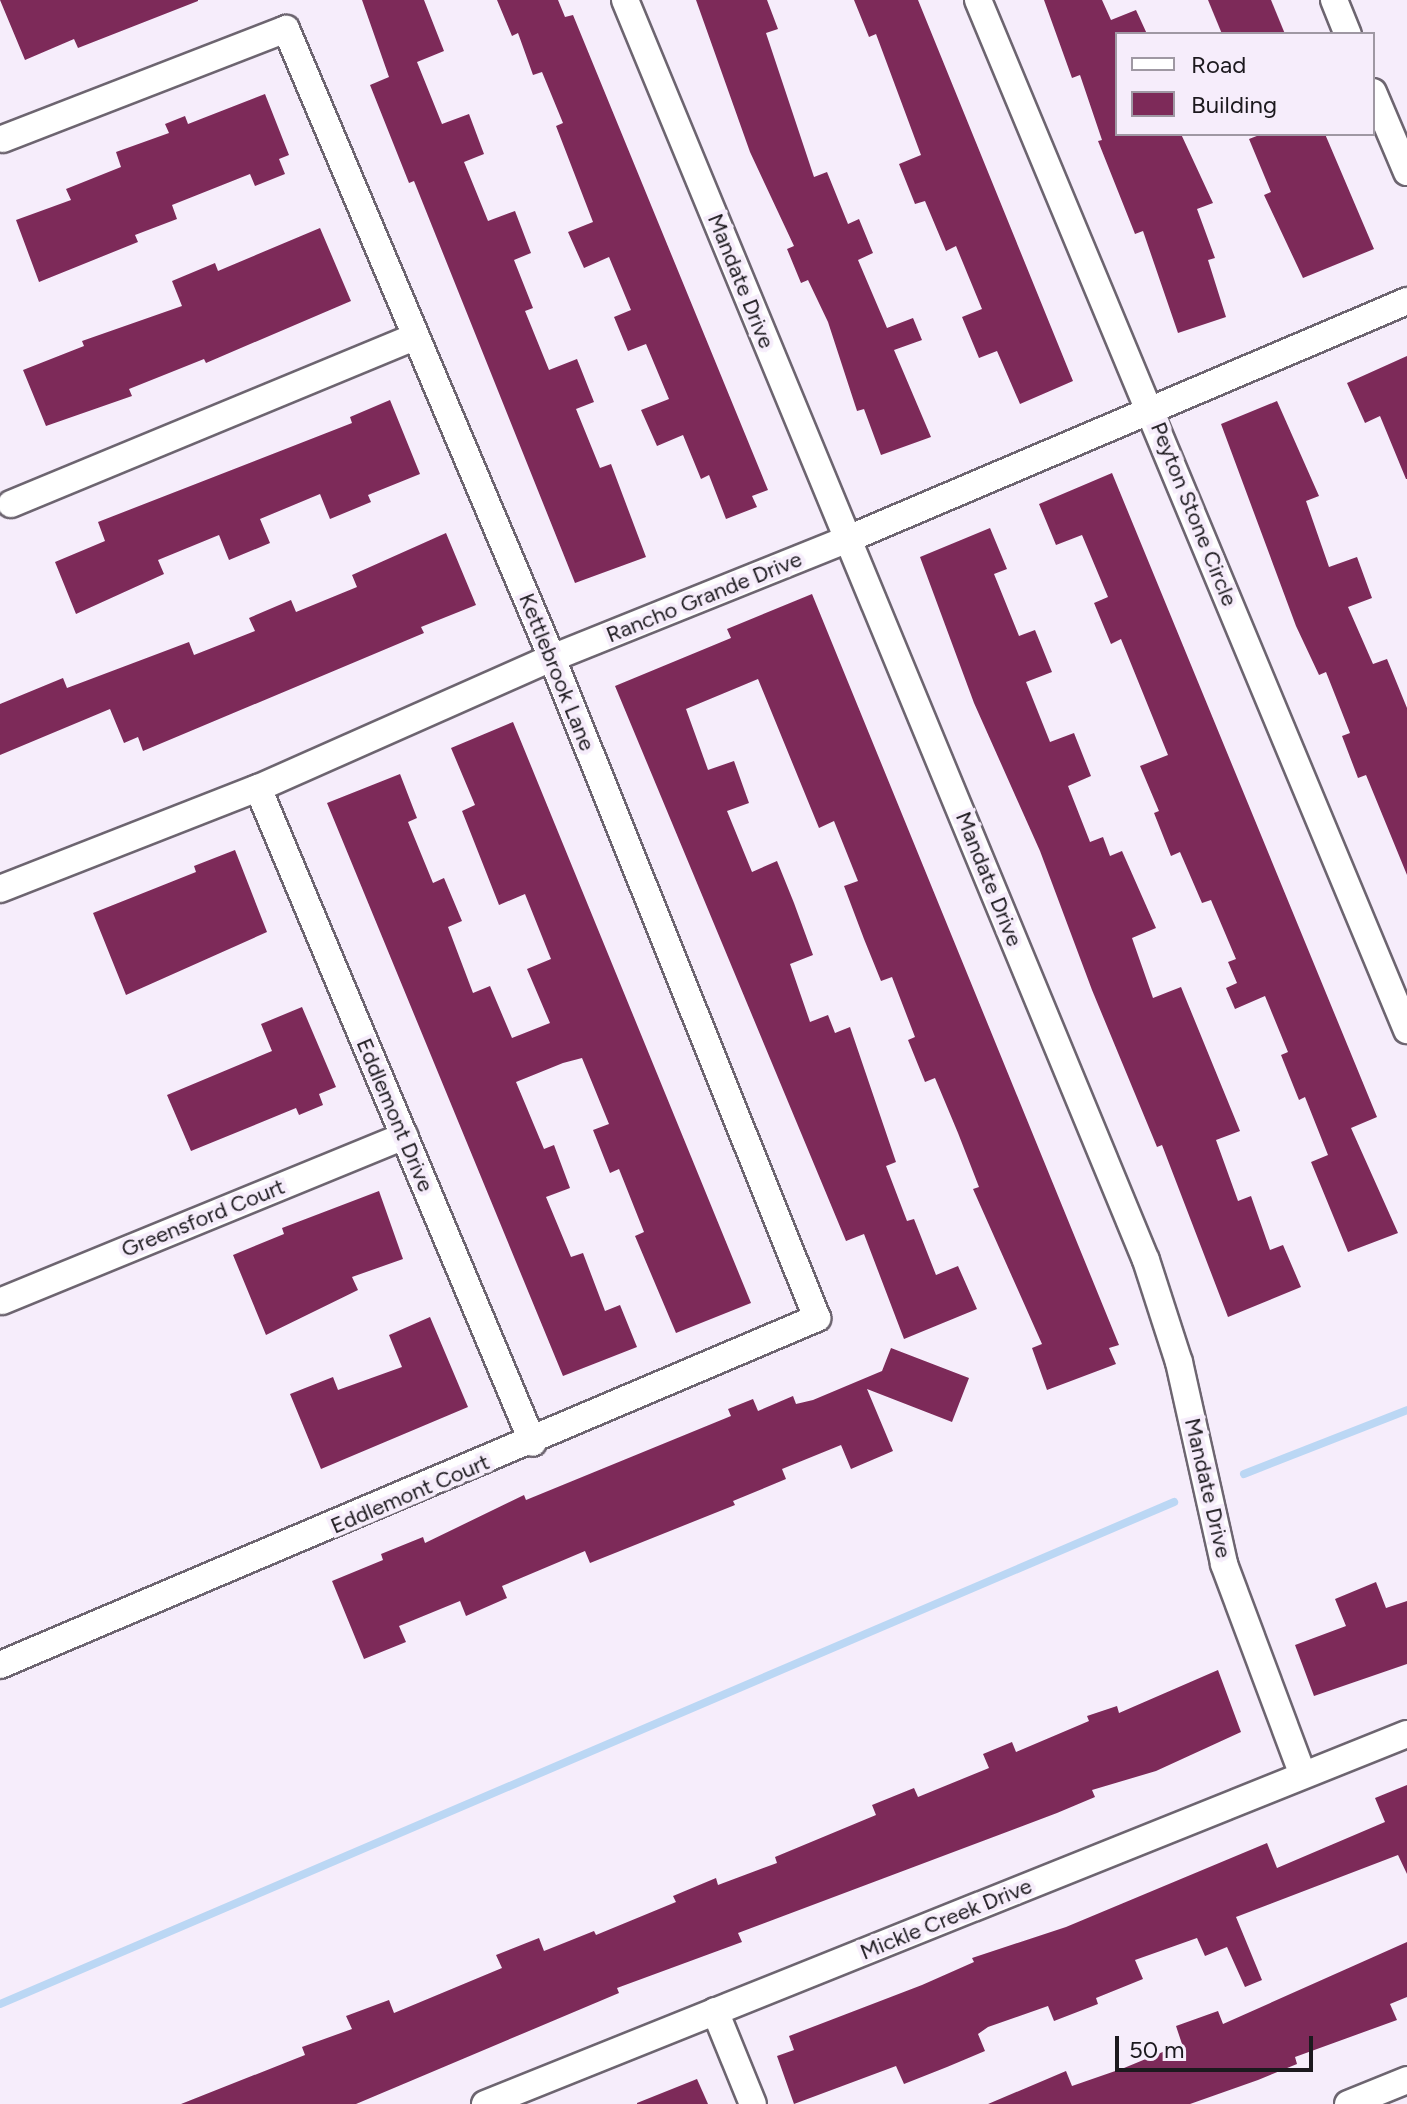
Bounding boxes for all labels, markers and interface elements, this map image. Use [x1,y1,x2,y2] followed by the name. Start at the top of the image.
[1115,32,1375,136] legend
[1191,50,1246,79] text: Road
[1191,90,1277,119] text: Building
[702,210,780,352] street label: Mandate Drive
[1145,418,1243,610] street label: Peyton Stone Circle
[602,546,806,648] street label: Rancho Grande Drive
[513,589,601,755] street label: Kettlebrook Lane
[950,808,1028,950] street label: Mandate Drive
[351,1034,439,1196] street label: Eddlemont Drive
[117,1173,289,1263] street label: Greensford Court
[1179,1415,1237,1561] street label: Mandate Drive
[327,1449,493,1539] street label: Eddlemont Court
[856,1873,1036,1965] street label: Mickle Creek Drive
[1119,2020,1317,2070] scale bar
[1129,2035,1185,2064] text: 50 m

